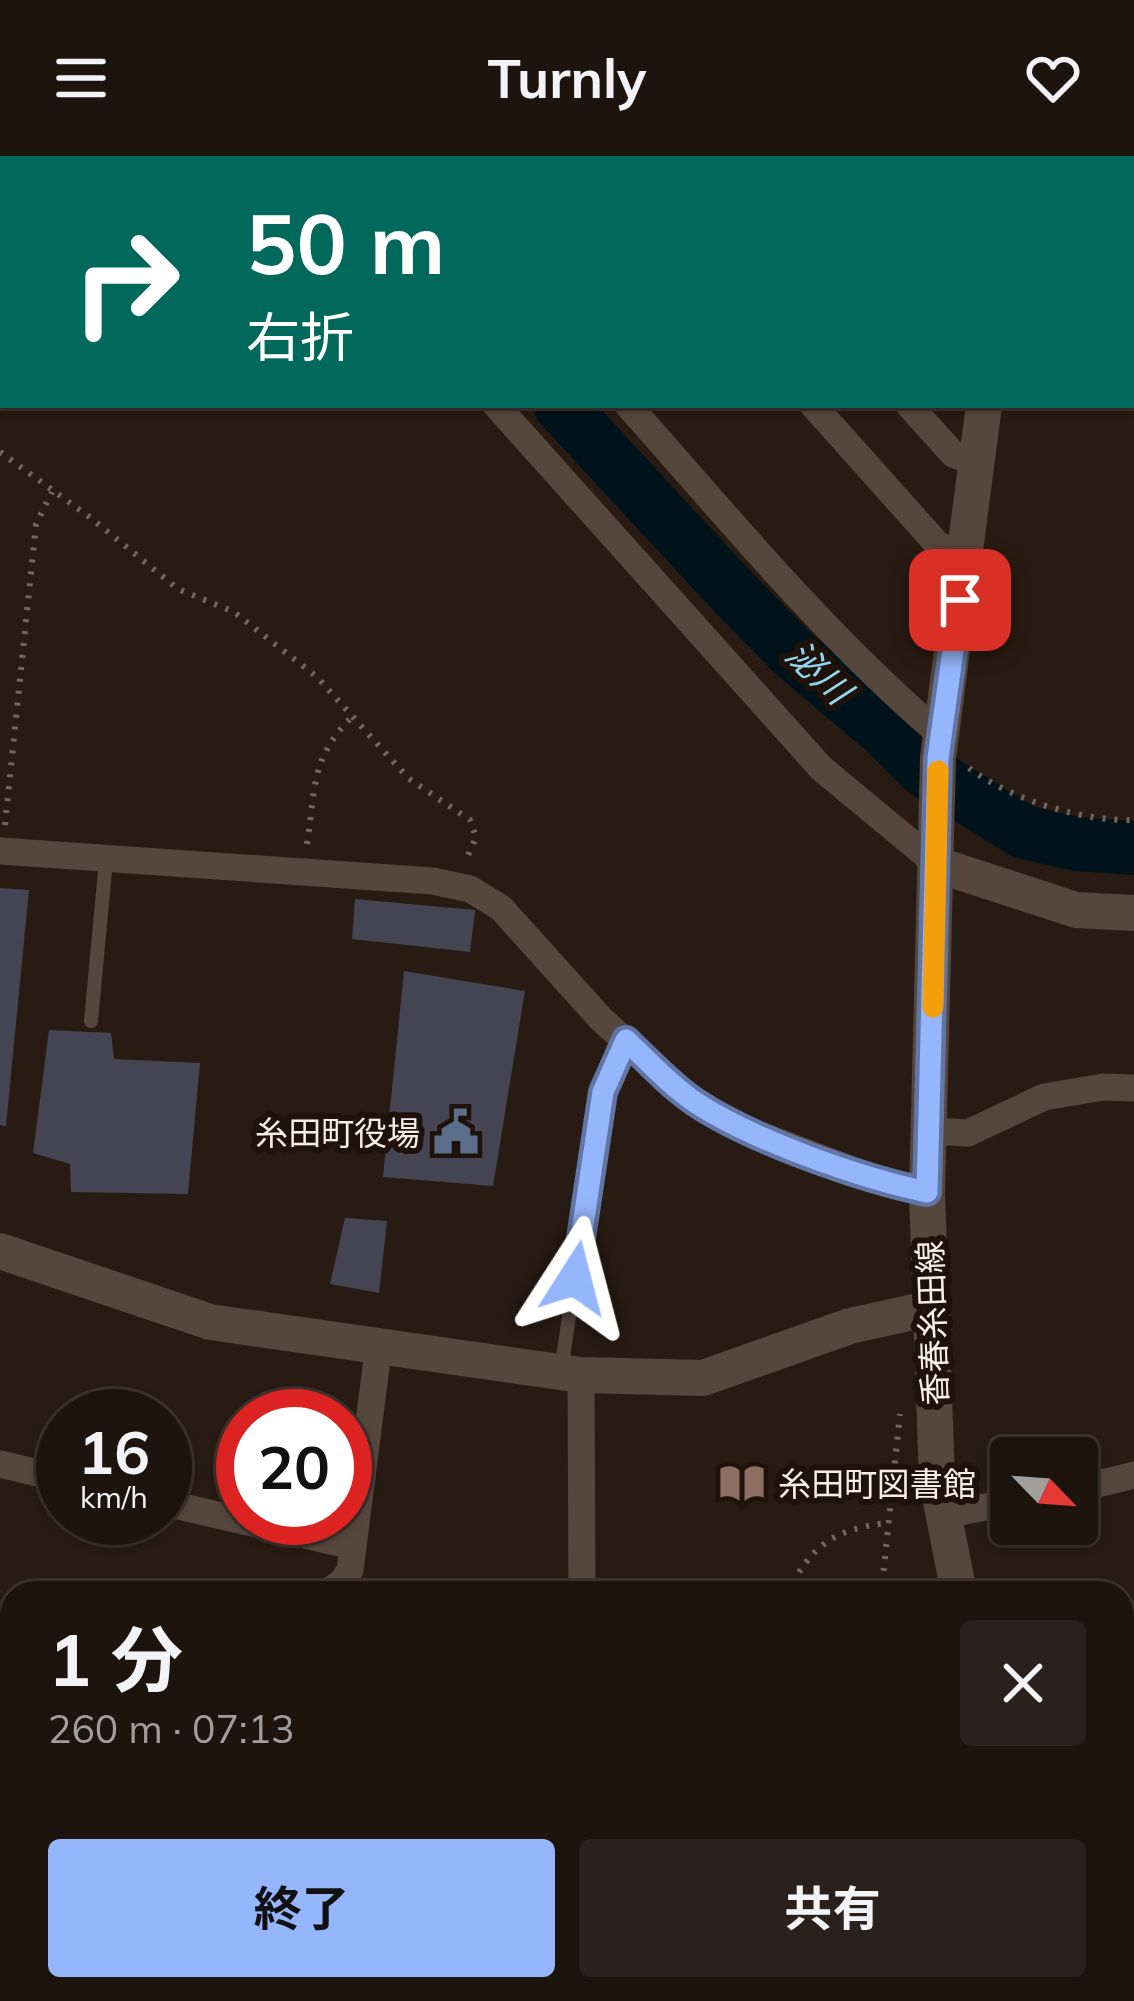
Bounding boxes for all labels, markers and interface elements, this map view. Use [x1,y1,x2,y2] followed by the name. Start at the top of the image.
[488,44,646,112] text: Turnly
[48,45,114,111] icon: menu
[1020,45,1086,111] icon: heart
[246,190,445,295] text: 50 m
[48,204,204,360] icon: right
[246,303,354,371] text: 右折
[909,549,1011,651] pin
[927,567,993,633] icon: arrive
[777,631,864,716] water label: 泌川
[431,1107,481,1157] public building icon: 糸田町役場
[255,1112,420,1153] place label: 糸田町役場
[512,1215,638,1341] position arrow
[909,1240,955,1406] street label: 香春糸田線
[216,1389,372,1545] speed limit sign: 20
[78,1414,150,1489] text: 16
[990,1437,1098,1545] north arrow
[990,1437,1098,1545] map controls
[717,1458,767,1508] library icon: 糸田町図書館
[778,1463,976,1504] place label: 糸田町図書館
[80,1478,148,1516] text: km/h
[48,1614,183,1704] text: 1 分
[960,1620,1086,1746] button: close
[48,1704,294,1753] text: 260 m · 07:13
[48,1839,555,1977] button: 終了
[579,1839,1086,1977] button: 共有

